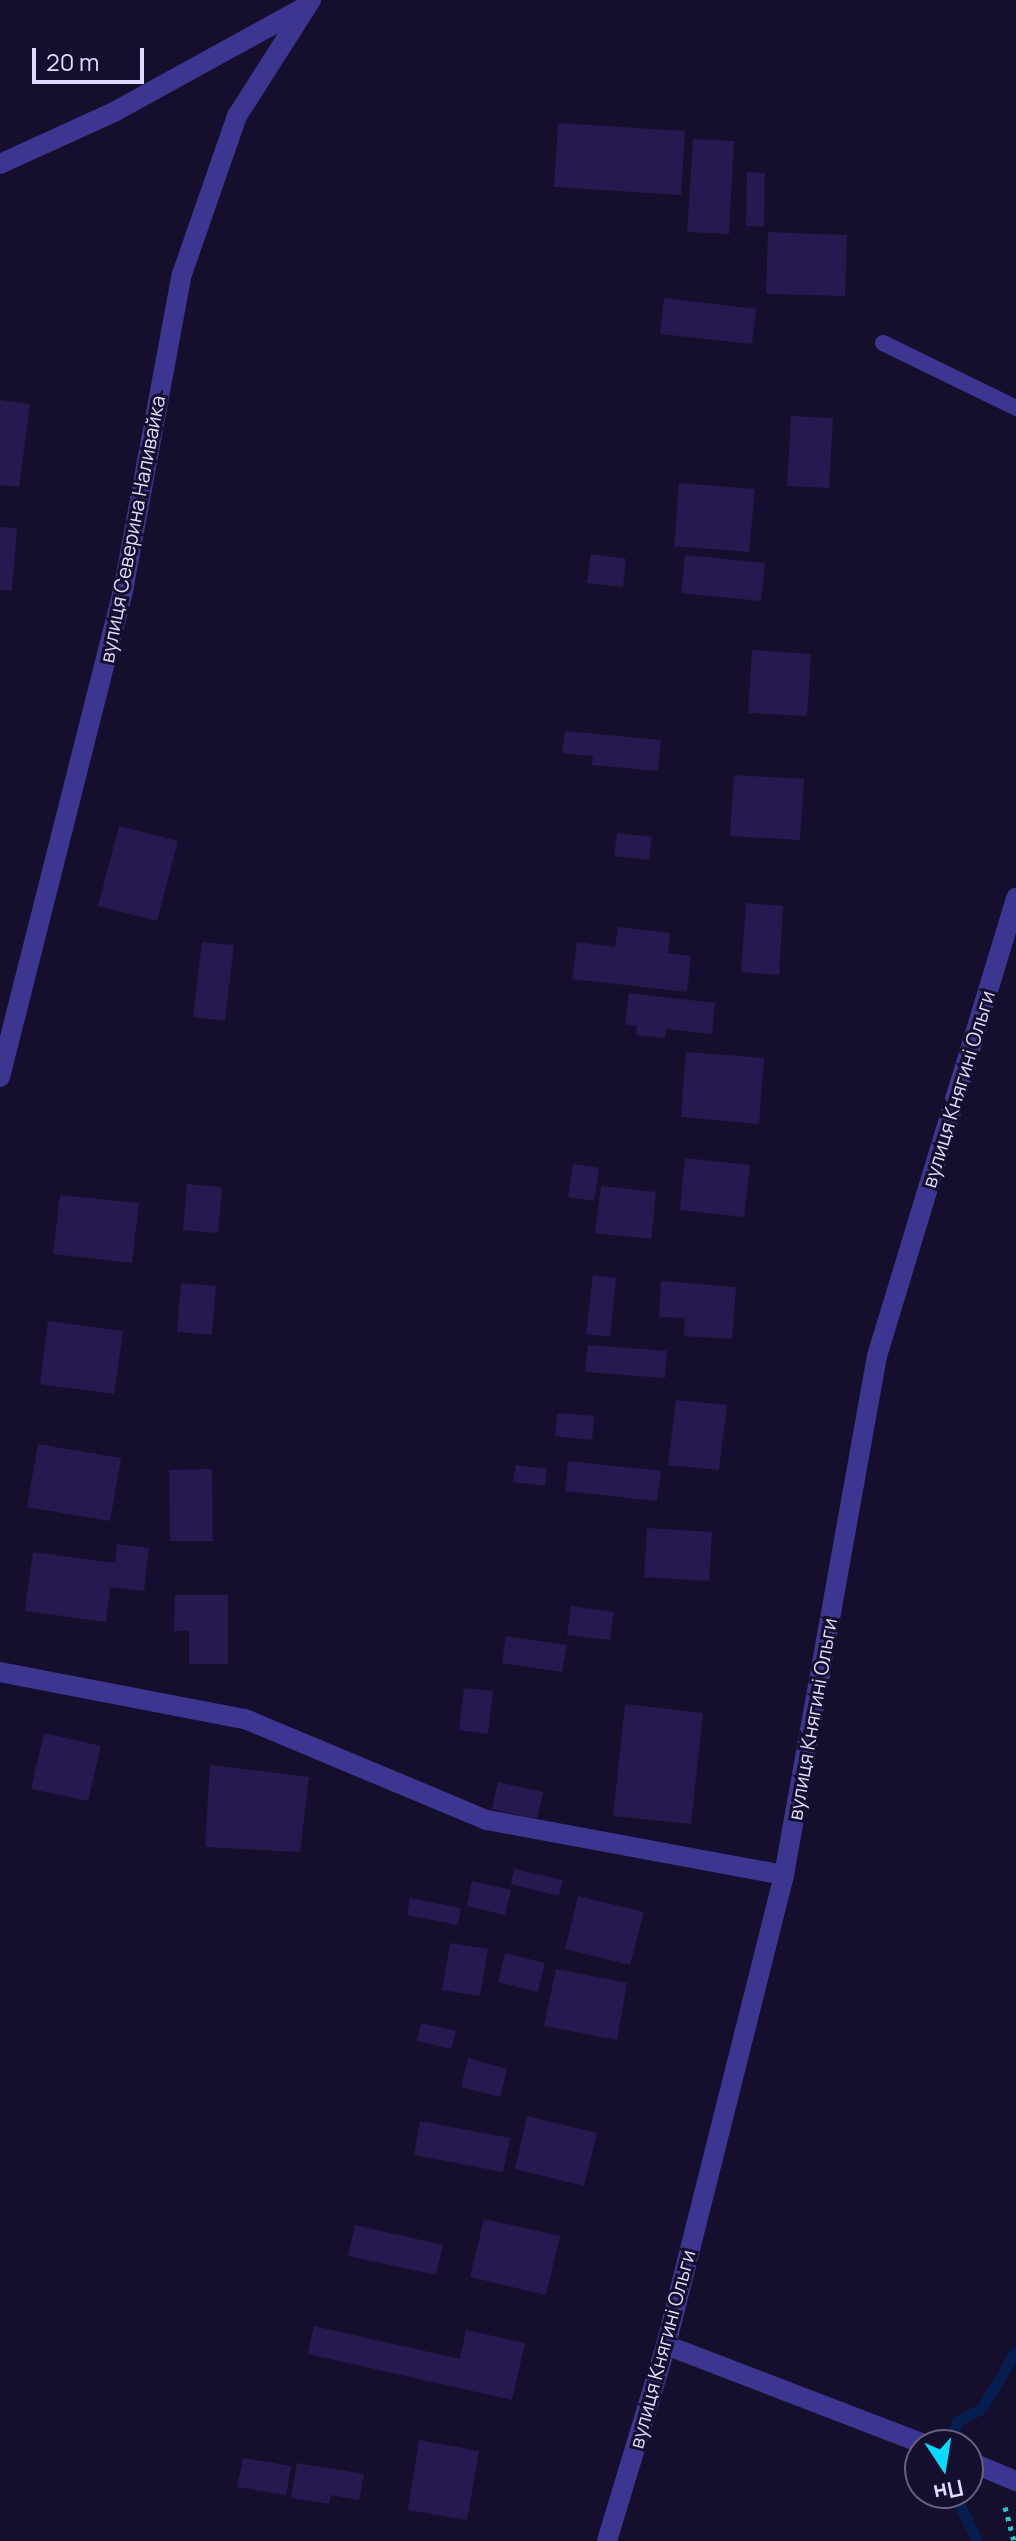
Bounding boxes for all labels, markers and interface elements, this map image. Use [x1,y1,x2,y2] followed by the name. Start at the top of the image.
[36,32,148,82] scale bar
[46,45,99,78] text: 20 m
[94,393,170,665] street label: вулиця Северина Наливайка
[917,988,999,1190] street label: вулиця Княгині Ольги
[782,1616,842,1822] street label: вулиця Княгині Ольги
[624,2247,700,2451] street label: вулиця Княгині Ольги
[904,2429,984,2509] north arrow
[931,2473,966,2508] text: Пн

